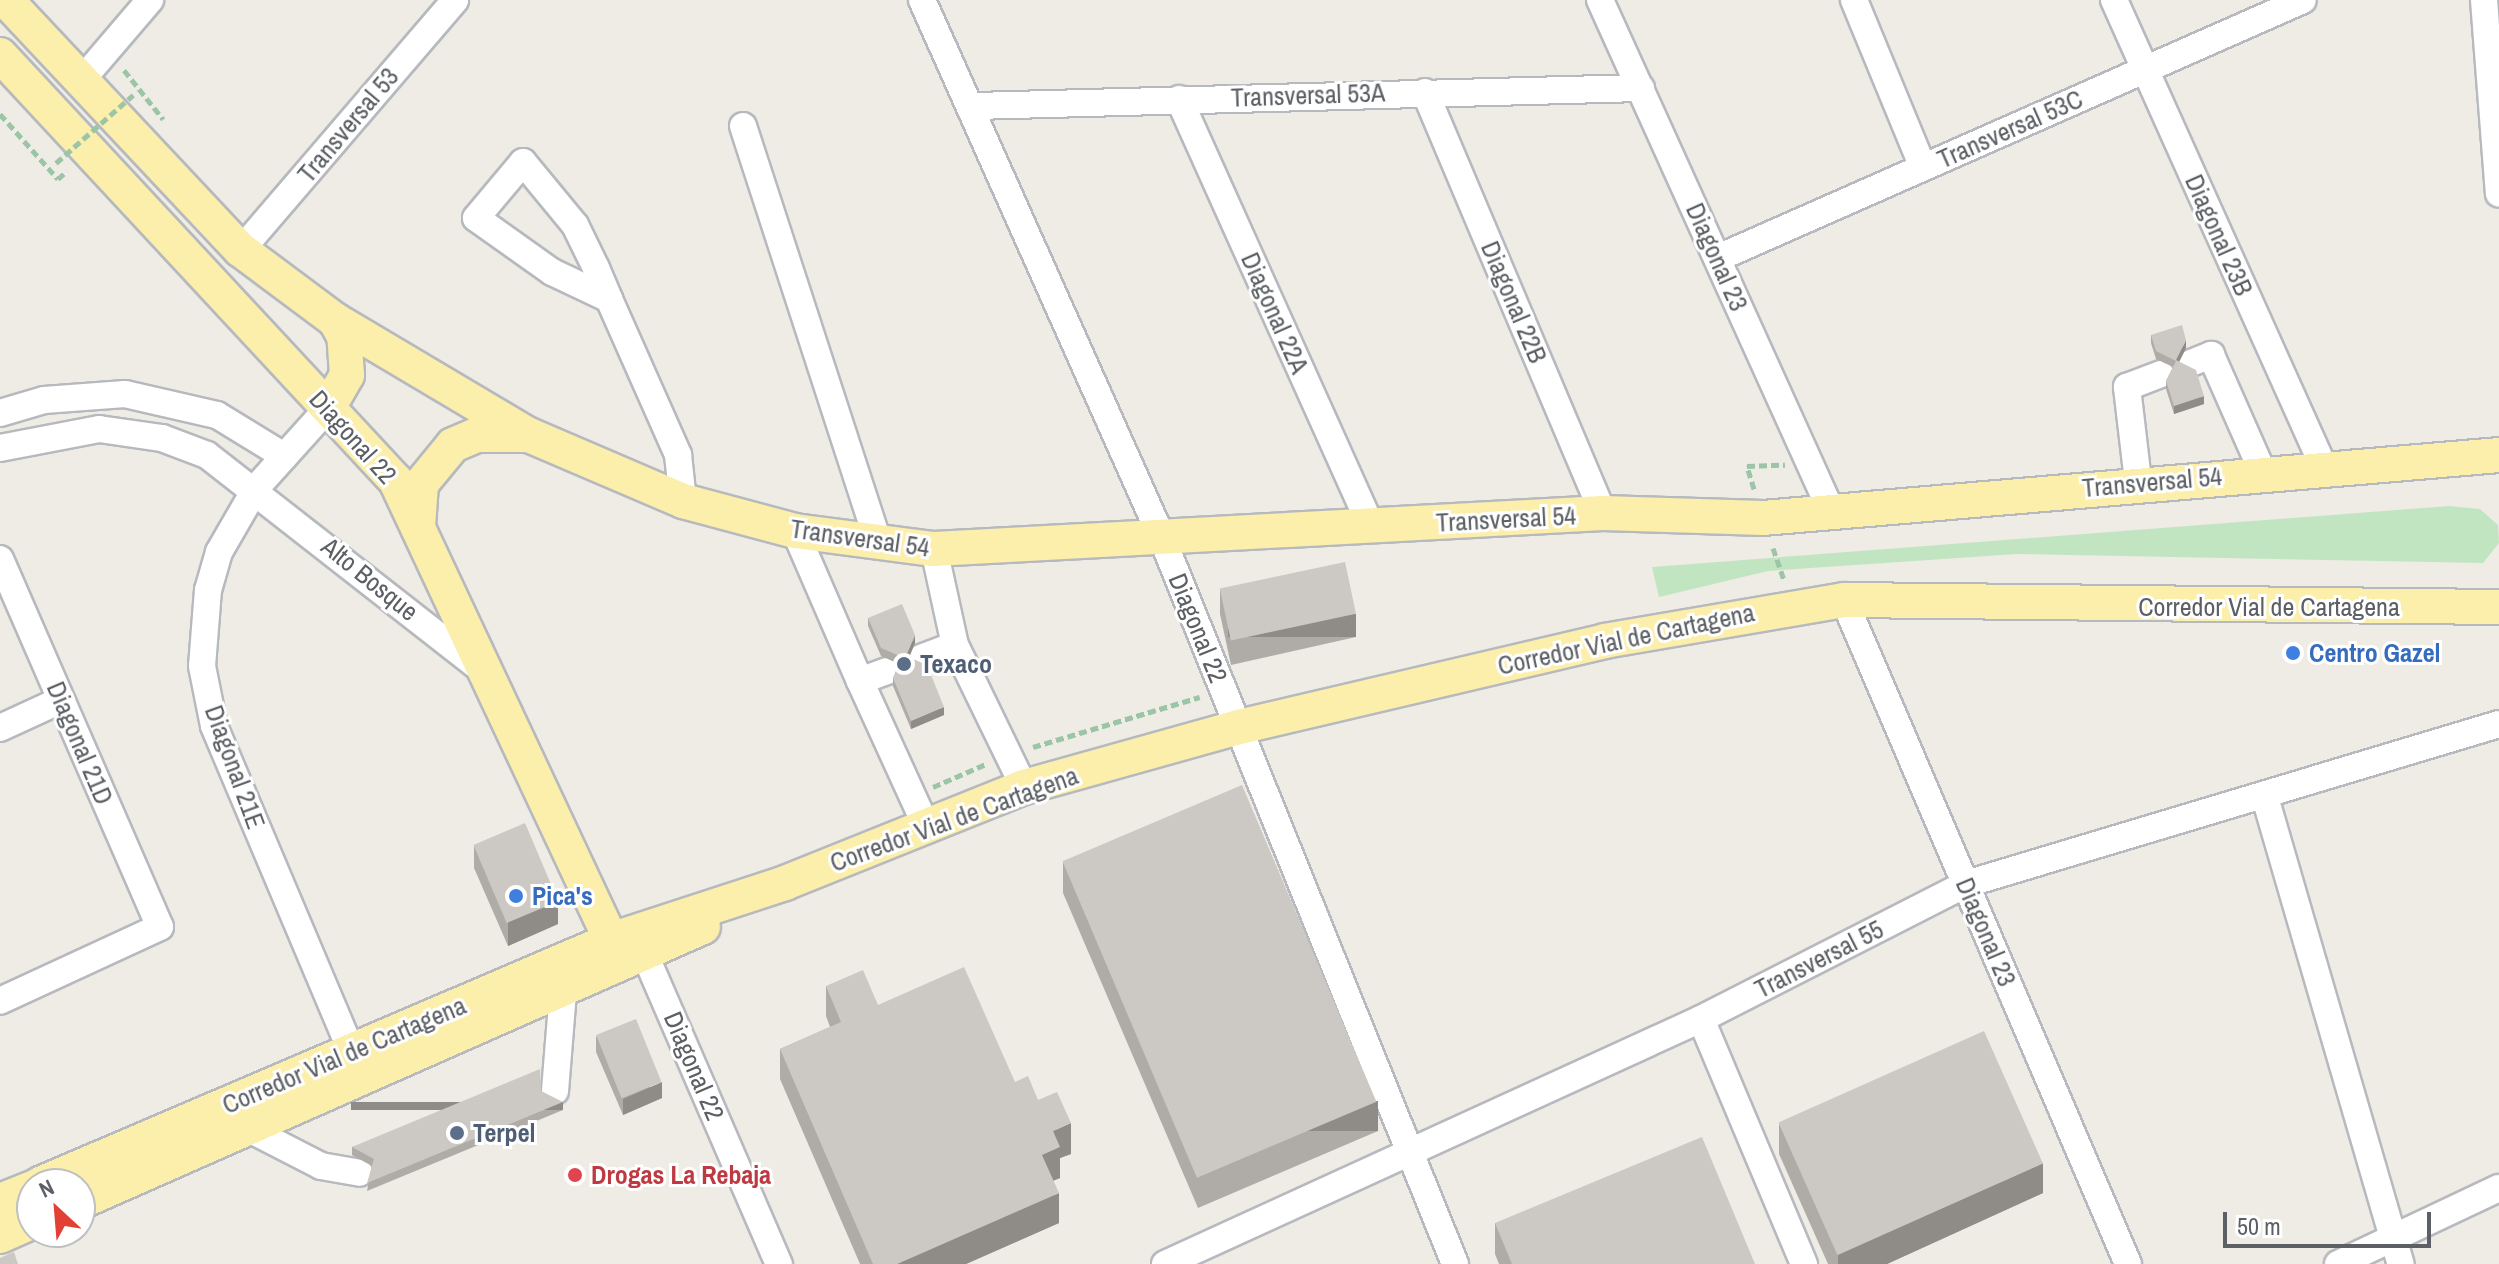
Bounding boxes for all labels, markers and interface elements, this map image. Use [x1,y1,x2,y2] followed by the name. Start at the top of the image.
[291,61,405,189] street label: Transversal 53
[1230,77,1386,113] street label: Transversal 53A
[1933,83,2087,175] street label: Transversal 53C
[2178,170,2260,300] street label: Diagonal 23B
[1679,198,1755,316] street label: Diagonal 23
[1474,236,1554,368] street label: Diagonal 22B
[1234,248,1316,378] street label: Diagonal 22A
[303,384,403,490] street label: Diagonal 22
[2081,460,2223,504] street label: Transversal 54
[1435,500,1577,538] street label: Transversal 54
[788,513,932,563] street label: Transversal 54
[316,531,424,627] street label: Alto Bosque
[1162,569,1234,687] street label: Diagonal 22
[2138,591,2400,623] street label: Corredor Vial de Cartagena
[1495,597,1757,681] street label: Corredor Vial de Cartagena
[2309,637,2441,669] place label: Centro Gazel
[2284,644,2302,662] marker: Centro Gazel
[920,648,992,680] place label: Texaco
[895,655,913,673] marker: Texaco
[40,677,120,809] street label: Diagonal 21D
[198,701,272,833] street label: Diagonal 21E
[826,760,1082,878] street label: Corredor Vial de Cartagena
[1949,873,2023,991] street label: Diagonal 23
[532,880,593,912] place label: Pica's
[507,887,525,905] marker: Pica's
[1749,913,1889,1005] street label: Transversal 55
[218,990,470,1120] street label: Corredor Vial de Cartagena
[657,1007,731,1125] street label: Diagonal 22
[473,1117,535,1149] place label: Terpel
[448,1124,466,1142] marker: Terpel
[591,1159,771,1191] place label: Drogas La Rebaja
[566,1166,584,1184] marker: Drogas La Rebaja
[16,1168,96,1248] north arrow
[34,1172,59,1205] text: N
[2227,1196,2435,1246] scale bar
[2237,1210,2281,1242] text: 50 m

